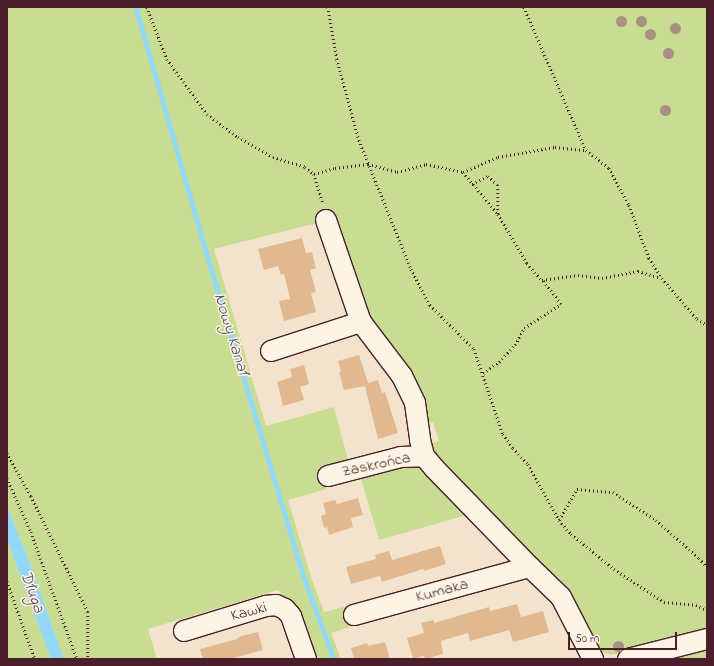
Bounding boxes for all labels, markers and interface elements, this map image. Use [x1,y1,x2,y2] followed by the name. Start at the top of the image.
[209,291,253,377] water label: Nowy Kanał
[340,448,412,482] street label: Zaskrońca
[15,568,49,616] water label: Długa
[414,575,470,607] street label: Kumaka
[229,598,269,626] street label: Kawki
[570,624,679,650] scale bar
[575,630,599,648] text: 50 m

